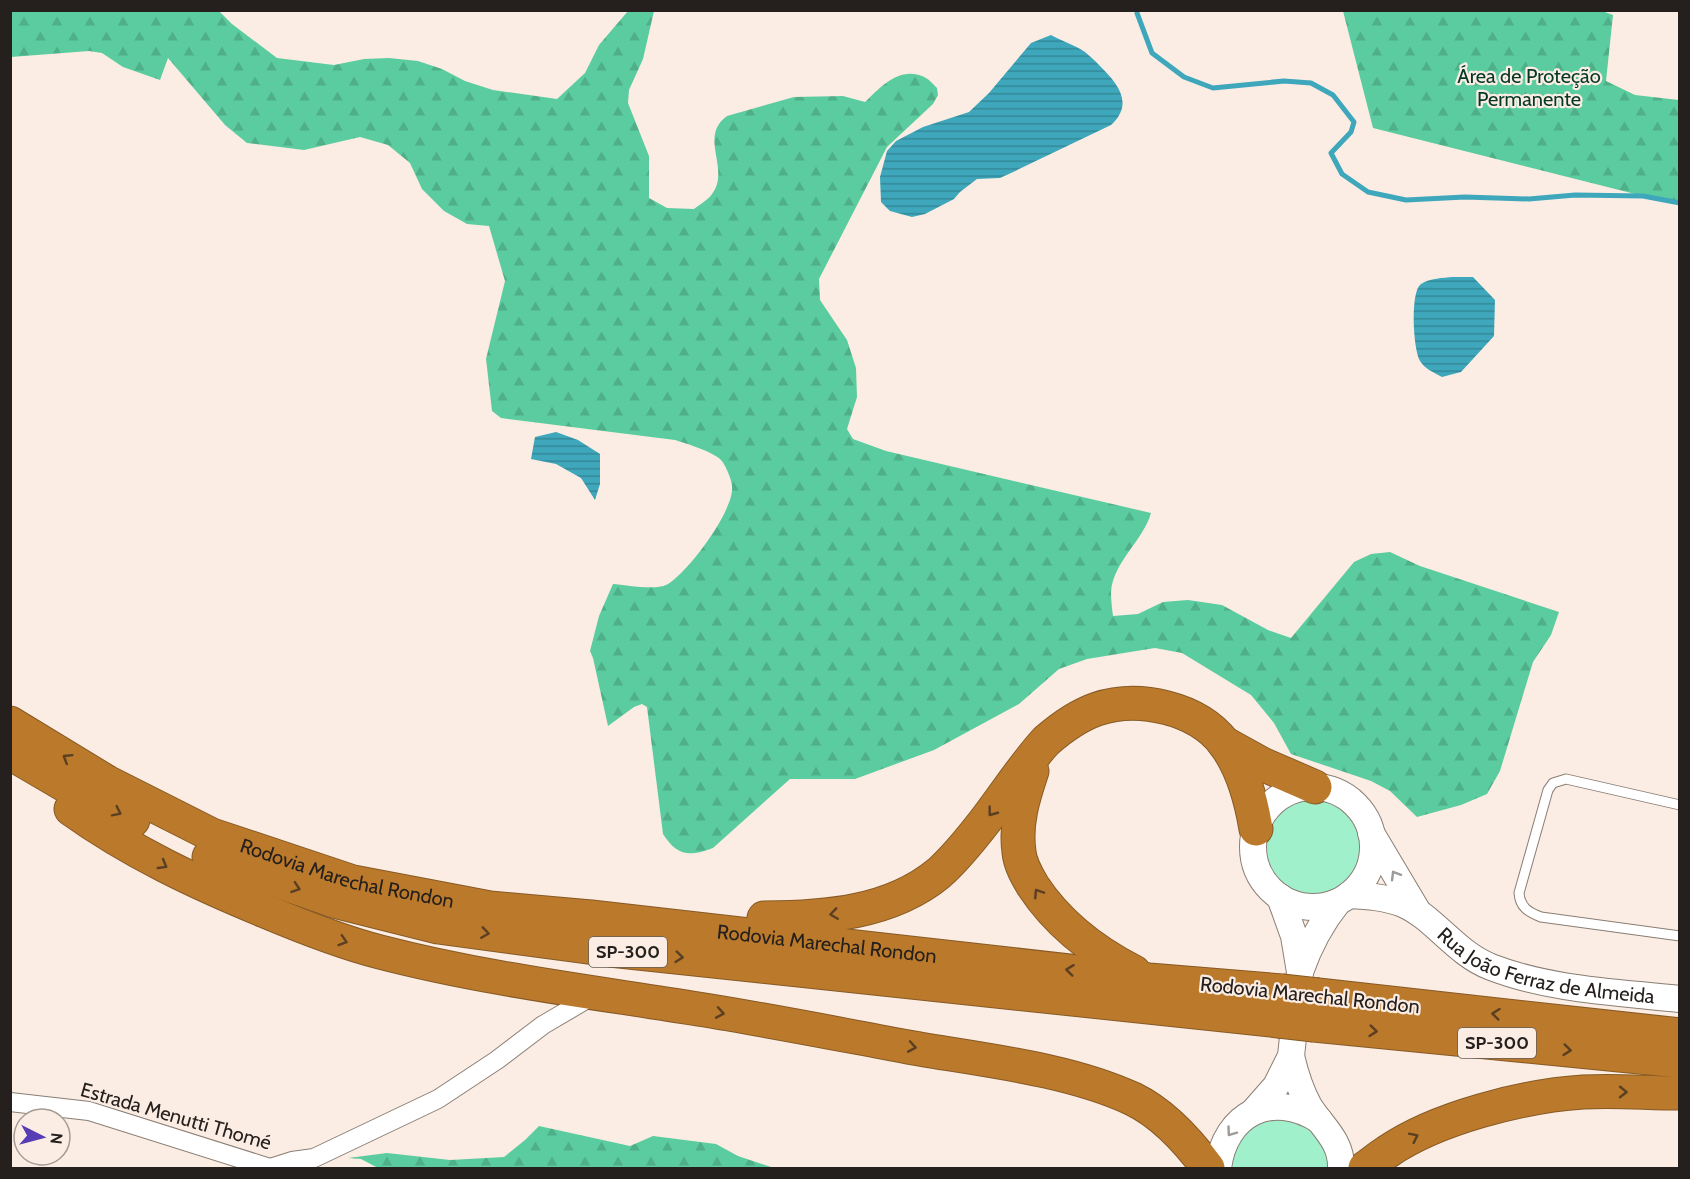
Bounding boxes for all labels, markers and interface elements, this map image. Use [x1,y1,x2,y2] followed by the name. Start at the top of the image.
[1457,64,1601,111] park label: Área de Proteção Permanente
[63,754,74,765] one-way arrow
[110,805,121,817] one-way arrow
[988,805,999,816] one-way arrow
[237,833,456,913] street label: Rodovia Marechal Rondon
[157,858,167,869] one-way arrow
[1390,871,1402,881] one-way arrow
[290,881,301,894] one-way arrow
[1033,889,1045,899] one-way arrow
[829,907,839,919] one-way arrow
[716,919,938,968] street label: Rodovia Marechal Rondon
[1433,922,1656,1008] street label: Rua João Ferraz de Almeida
[481,927,490,939] one-way arrow
[337,933,348,946] one-way arrow
[589,937,667,967] road number: SP-300
[674,950,683,963] one-way arrow
[1065,965,1074,977] one-way arrow
[1199,972,1421,1018] street label: Rodovia Marechal Rondon
[715,1006,724,1018] one-way arrow
[1492,1009,1501,1021] one-way arrow
[1368,1024,1377,1037] one-way arrow
[1458,1028,1536,1058] road number: SP-300
[906,1040,916,1053] one-way arrow
[1562,1043,1571,1056] one-way arrow
[78,1077,274,1155] street label: Estrada Menutti Thomé
[1618,1085,1627,1098] one-way arrow
[12,1107,72,1167] north arrow
[1227,1125,1238,1136] one-way arrow
[46,1132,66,1145] text: N
[1407,1132,1418,1144] one-way arrow

